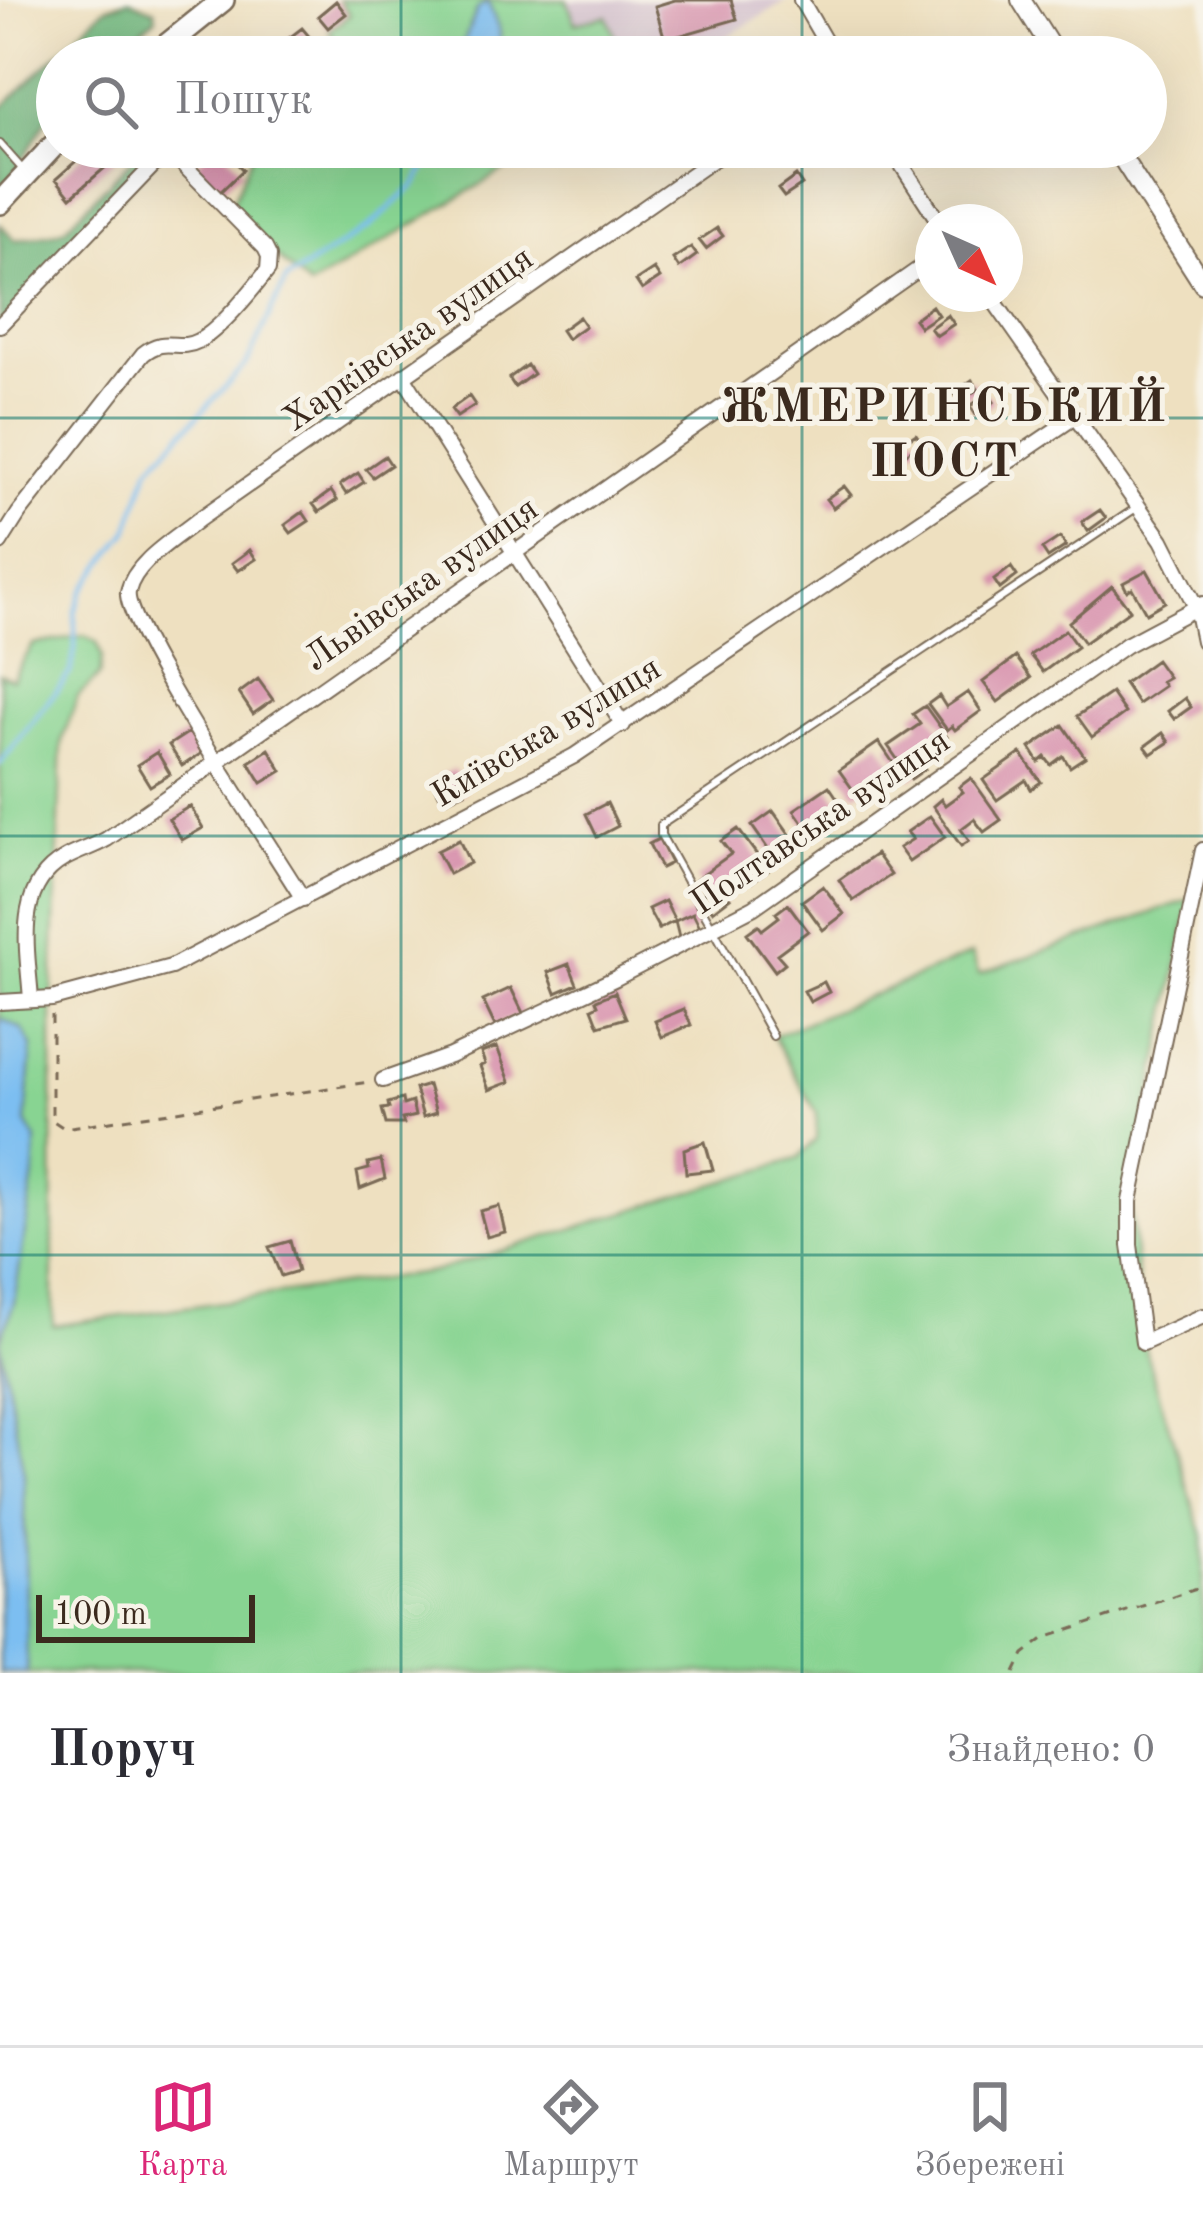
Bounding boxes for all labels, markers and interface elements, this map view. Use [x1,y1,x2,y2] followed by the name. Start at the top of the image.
[36,36,1167,168] search box
[78,69,144,135] icon: search
[174,79,313,124] text: Пошук
[915,204,1023,312] north arrow
[278,241,541,440] street label: Харківська вулиця
[721,376,1169,487] district label: ЖМЕРИНСЬКИЙ ПОСТ
[299,491,546,679] street label: Львівська вулиця
[426,651,668,816] street label: Київська вулиця
[685,724,957,923] street label: Полтавська вулиця
[36,1589,255,1642] scale bar
[54,1599,147,1632] text: 100 m
[48,1726,196,1777] text: Поруч
[947,1731,1155,1770] text: Знайдено: 0
[138,2074,227,2187] tab: Карта
[503,2074,639,2187] tab: Маршрут
[915,2074,1065,2187] tab: Збережені

